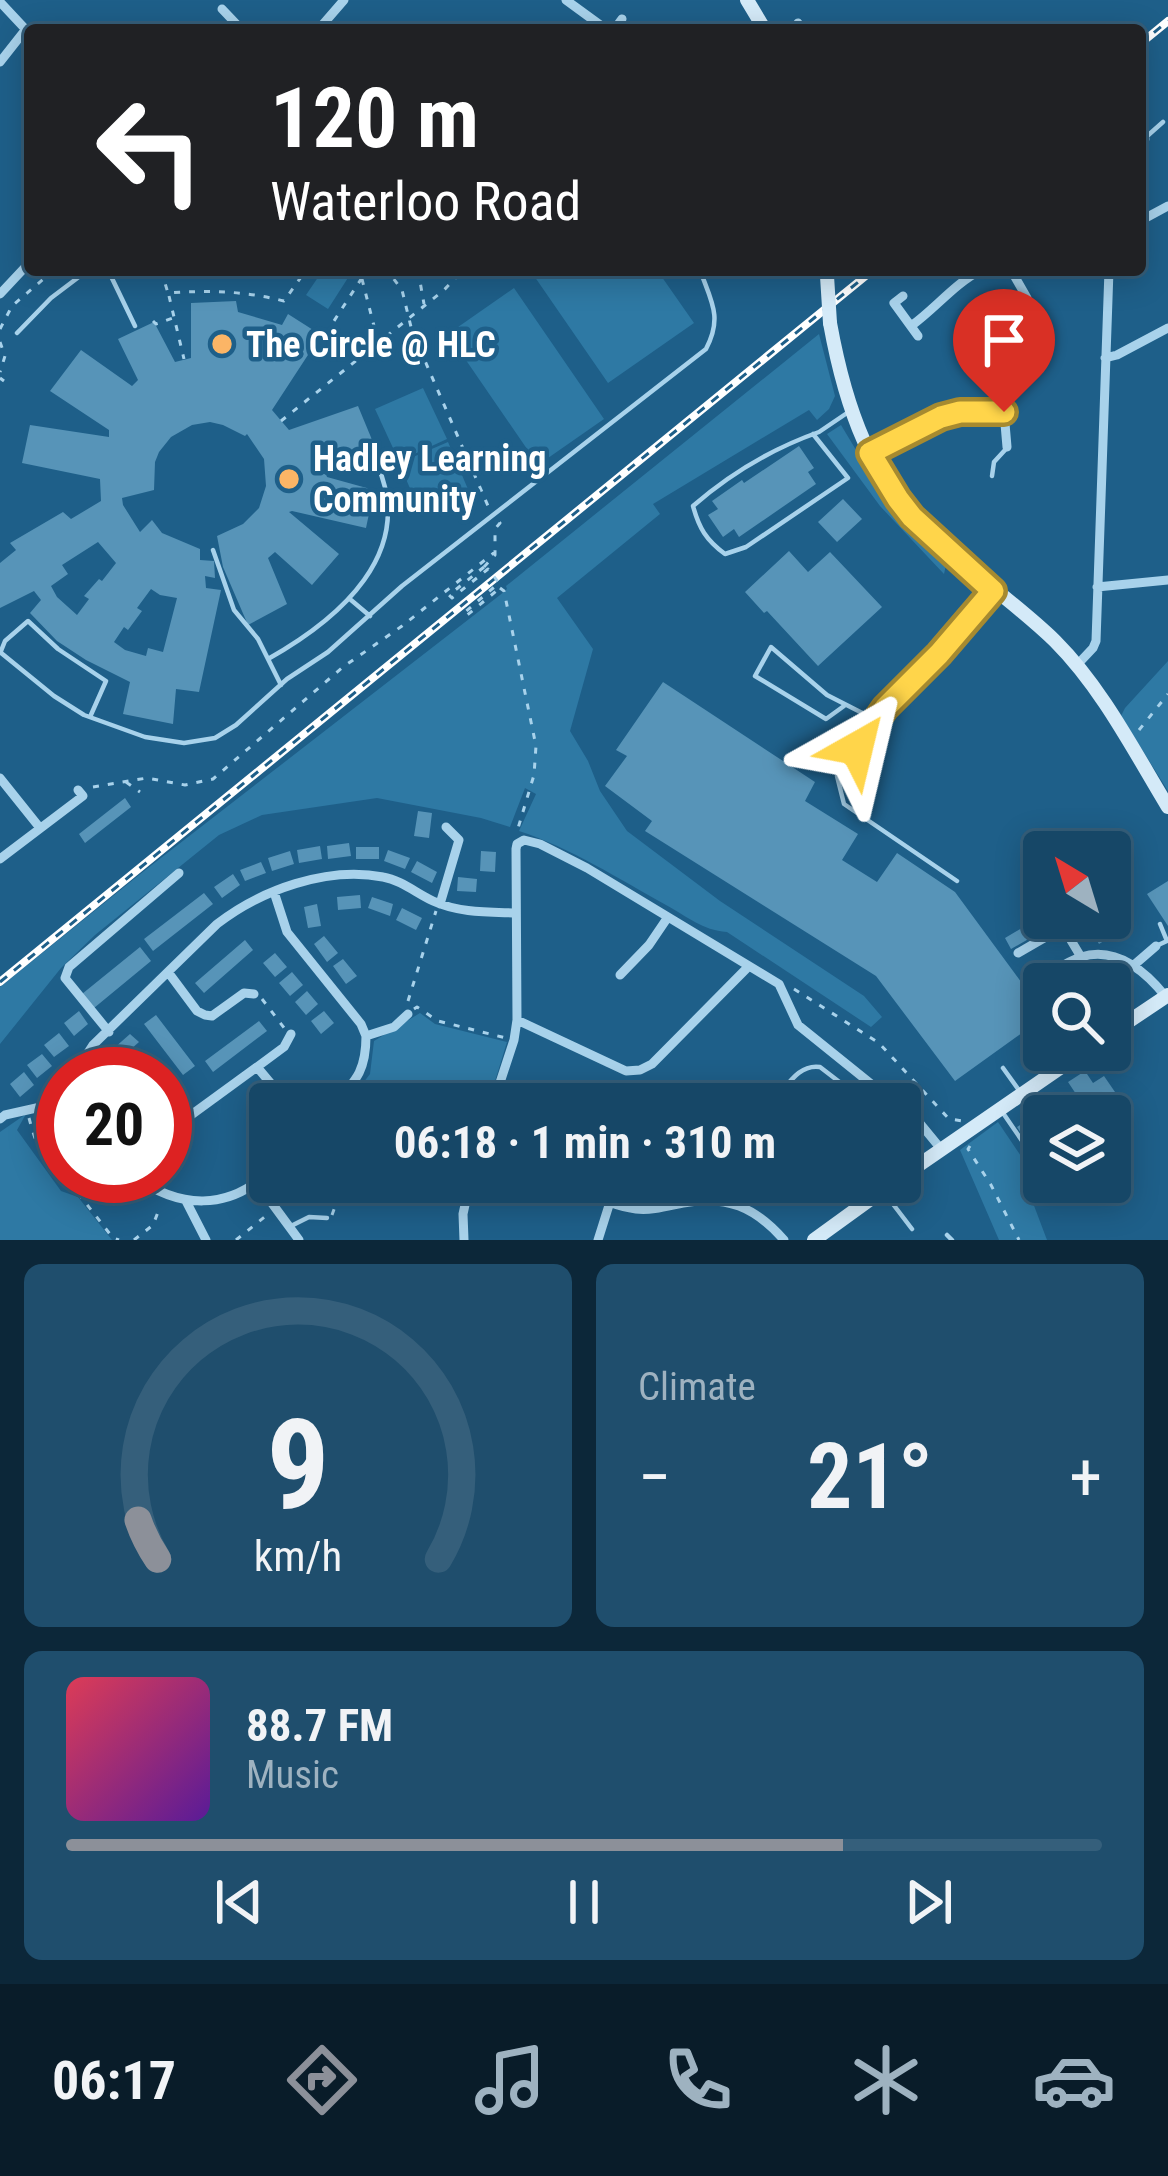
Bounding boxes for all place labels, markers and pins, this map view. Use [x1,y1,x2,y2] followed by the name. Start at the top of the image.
[953,289,1055,412] pin
[246,324,496,366] place label: The Circle @ HLC
[209,331,235,357] marker: The Circle @ HLC
[313,438,546,521] place label: Hadley Learning Community
[276,466,302,492] marker: Hadley Learning Community

